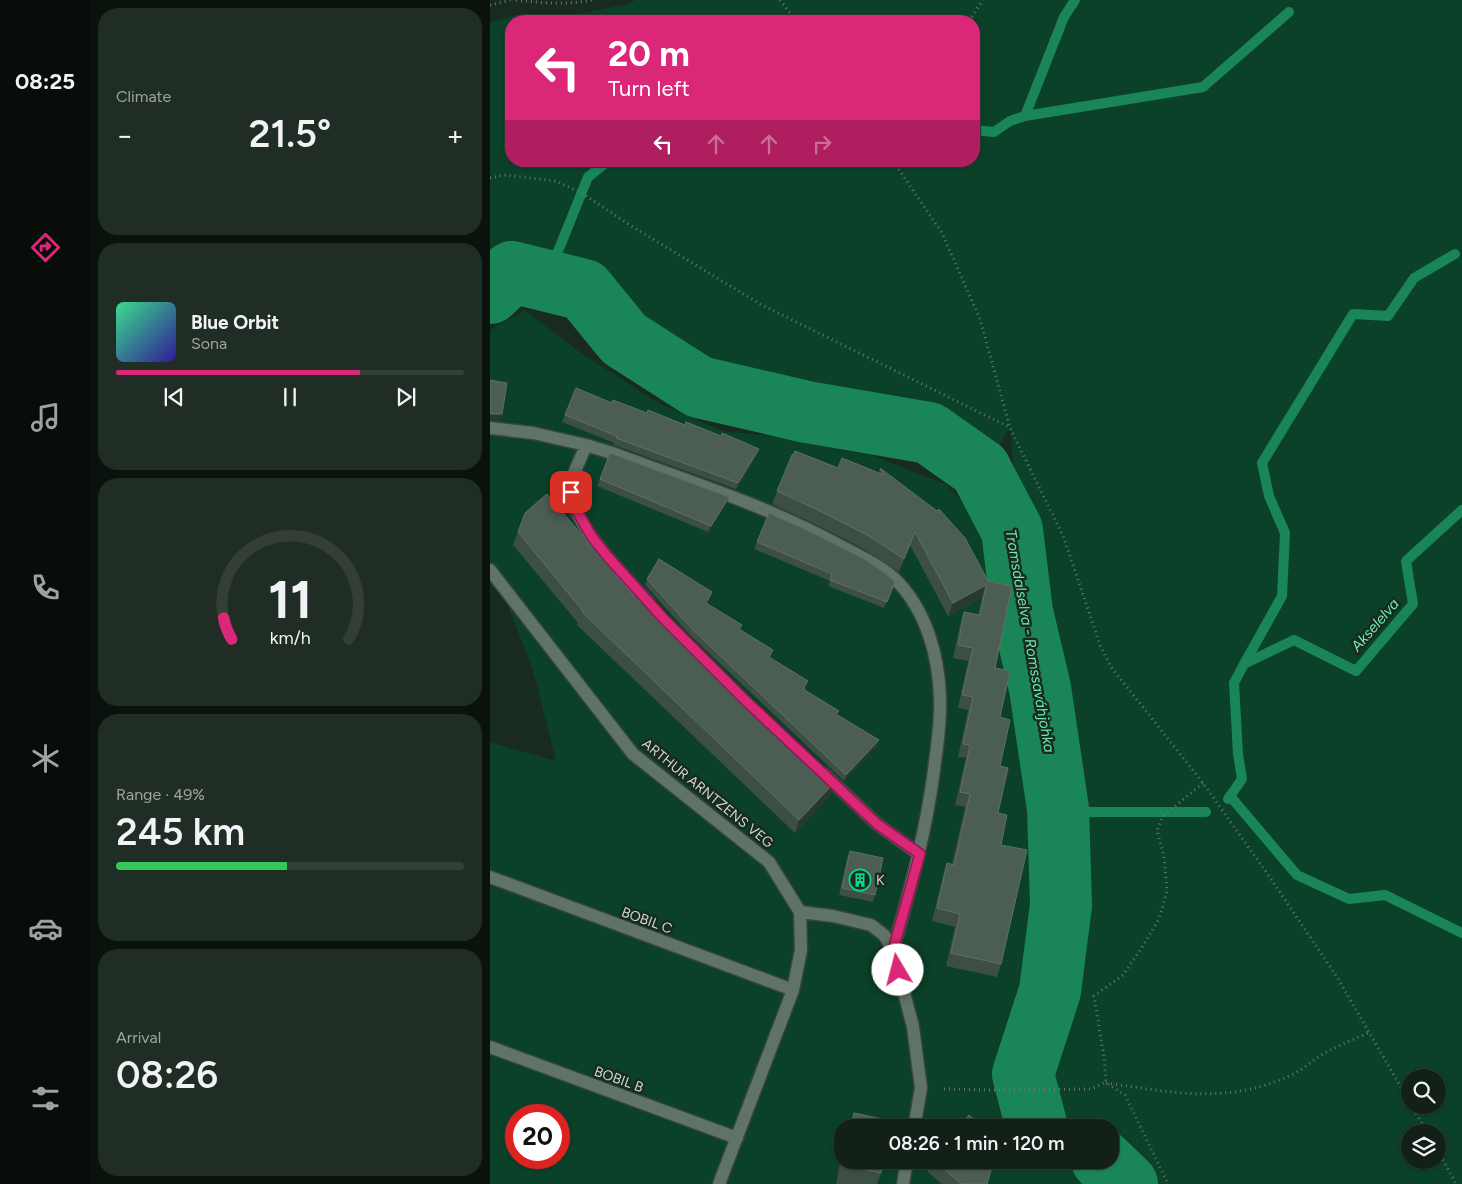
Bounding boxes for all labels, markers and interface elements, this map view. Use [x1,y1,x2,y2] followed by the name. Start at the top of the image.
[608,33,690,75] text: 20 m
[525,35,590,100] icon: left
[15,68,75,95] text: 08:25
[608,75,690,102] text: Turn left
[116,87,171,106] text: Climate
[249,111,331,157] text: 21.5°
[116,118,133,152] text: −
[447,118,464,152] text: +
[649,130,677,158] icon: left
[702,130,730,158] icon: ahead
[755,130,783,158] icon: ahead
[808,130,836,158] icon: right
[28,230,63,265] icon: directions
[191,311,279,334] text: Blue Orbit
[191,334,227,353] text: Sona
[160,383,188,411] icon: previous
[276,383,304,411] icon: pause
[392,383,420,411] icon: next
[28,400,63,435] icon: music
[550,471,592,513] pin
[557,478,585,506] icon: arrive
[1001,528,1059,754] water label: Tromsdalselva - Romssaváhjohka
[268,569,312,631] text: 11
[28,570,63,605] icon: phone
[1347,595,1403,656] water label: Akselelva
[270,627,310,648] text: km/h
[639,735,777,852] street label: ARTHUR ARNTZENS VEG
[28,741,63,776] icon: climate
[116,785,205,804] text: Range · 49%
[116,809,245,855] text: 245 km
[848,868,872,892] building icon: K
[876,872,885,889] place label: K
[619,903,674,937] street label: BOBIL C
[28,911,63,946] icon: car
[871,943,923,995] position arrow
[116,1028,161,1047] text: Arrival
[116,1052,218,1098] text: 08:26
[592,1063,646,1096] street label: BOBIL B
[1401,1069,1446,1169] map controls
[1401,1069,1446,1114] button: search
[28,1081,63,1116] icon: filters
[505,1104,570,1169] speed limit sign: 20
[1401,1124,1446,1169] button: layers
[889,1132,1064,1155] text: 08:26 · 1 min · 120 m

